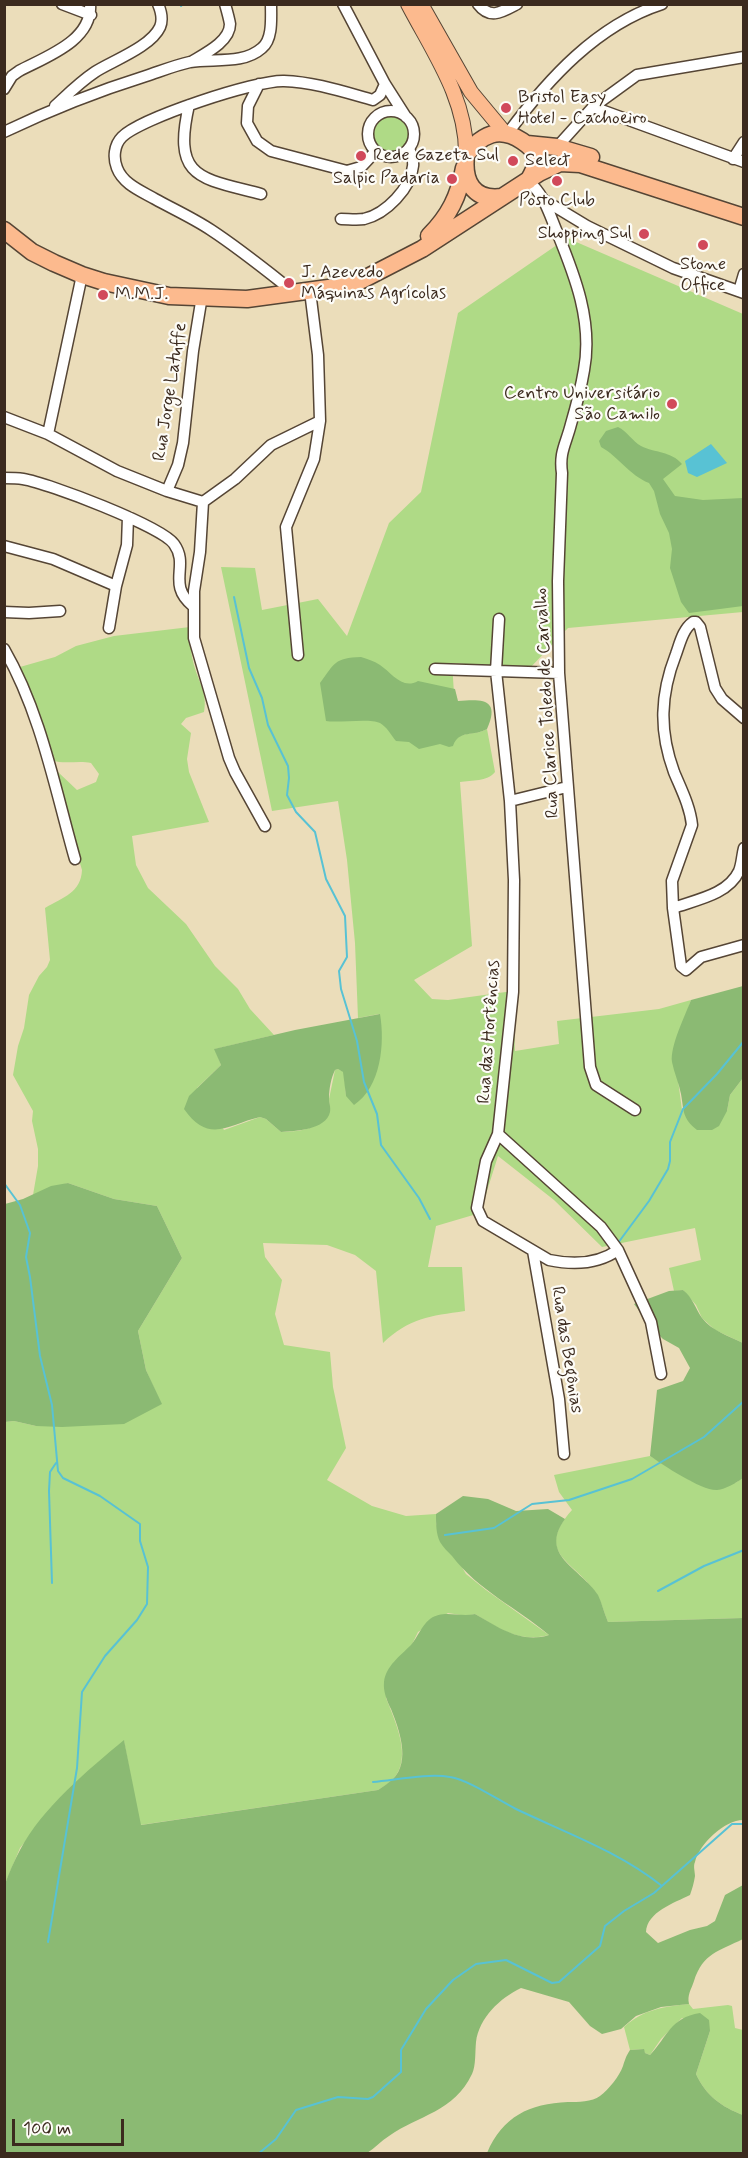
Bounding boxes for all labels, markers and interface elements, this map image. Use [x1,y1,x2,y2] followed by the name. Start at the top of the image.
[518,87,647,130] place label: Bristol Easy Hotel - Cachoeiro
[499,101,513,115] marker: Bristol Easy Hotel - Cachoeiro
[373,145,499,167] place label: Rede Gazeta Sul
[354,149,368,163] marker: Rede Gazeta Sul
[525,150,570,172] place label: Select
[506,154,520,168] marker: Select
[333,168,440,190] place label: Salpic Padaria
[445,172,459,186] marker: Salpic Padaria
[550,174,564,188] marker: Posto Club
[519,190,595,212] place label: Posto Club
[538,223,632,245] place label: Shopping Sul
[637,227,651,241] marker: Shopping Sul
[696,238,710,252] marker: Stone Office
[680,254,726,296] place label: Stone Office
[301,262,446,304] place label: J. Azevedo Máquinas Agrícolas
[282,276,296,290] marker: J. Azevedo Máquinas Agrícolas
[115,284,168,306] place label: M.M.J.
[96,288,110,302] marker: M.M.J.
[149,321,193,463] street label: Rua Jorge Latuffe
[504,383,660,426] place label: Centro Universitário São Camilo
[665,397,679,411] marker: Centro Universitário São Camilo
[531,587,565,819] street label: Rua Clarice Toledo de Carvalho
[474,960,506,1104] street label: Rua das Hortências
[545,1285,587,1415] street label: Rua das Begônias
[15,2107,128,2145] scale bar
[23,2117,71,2141] text: 100 m

